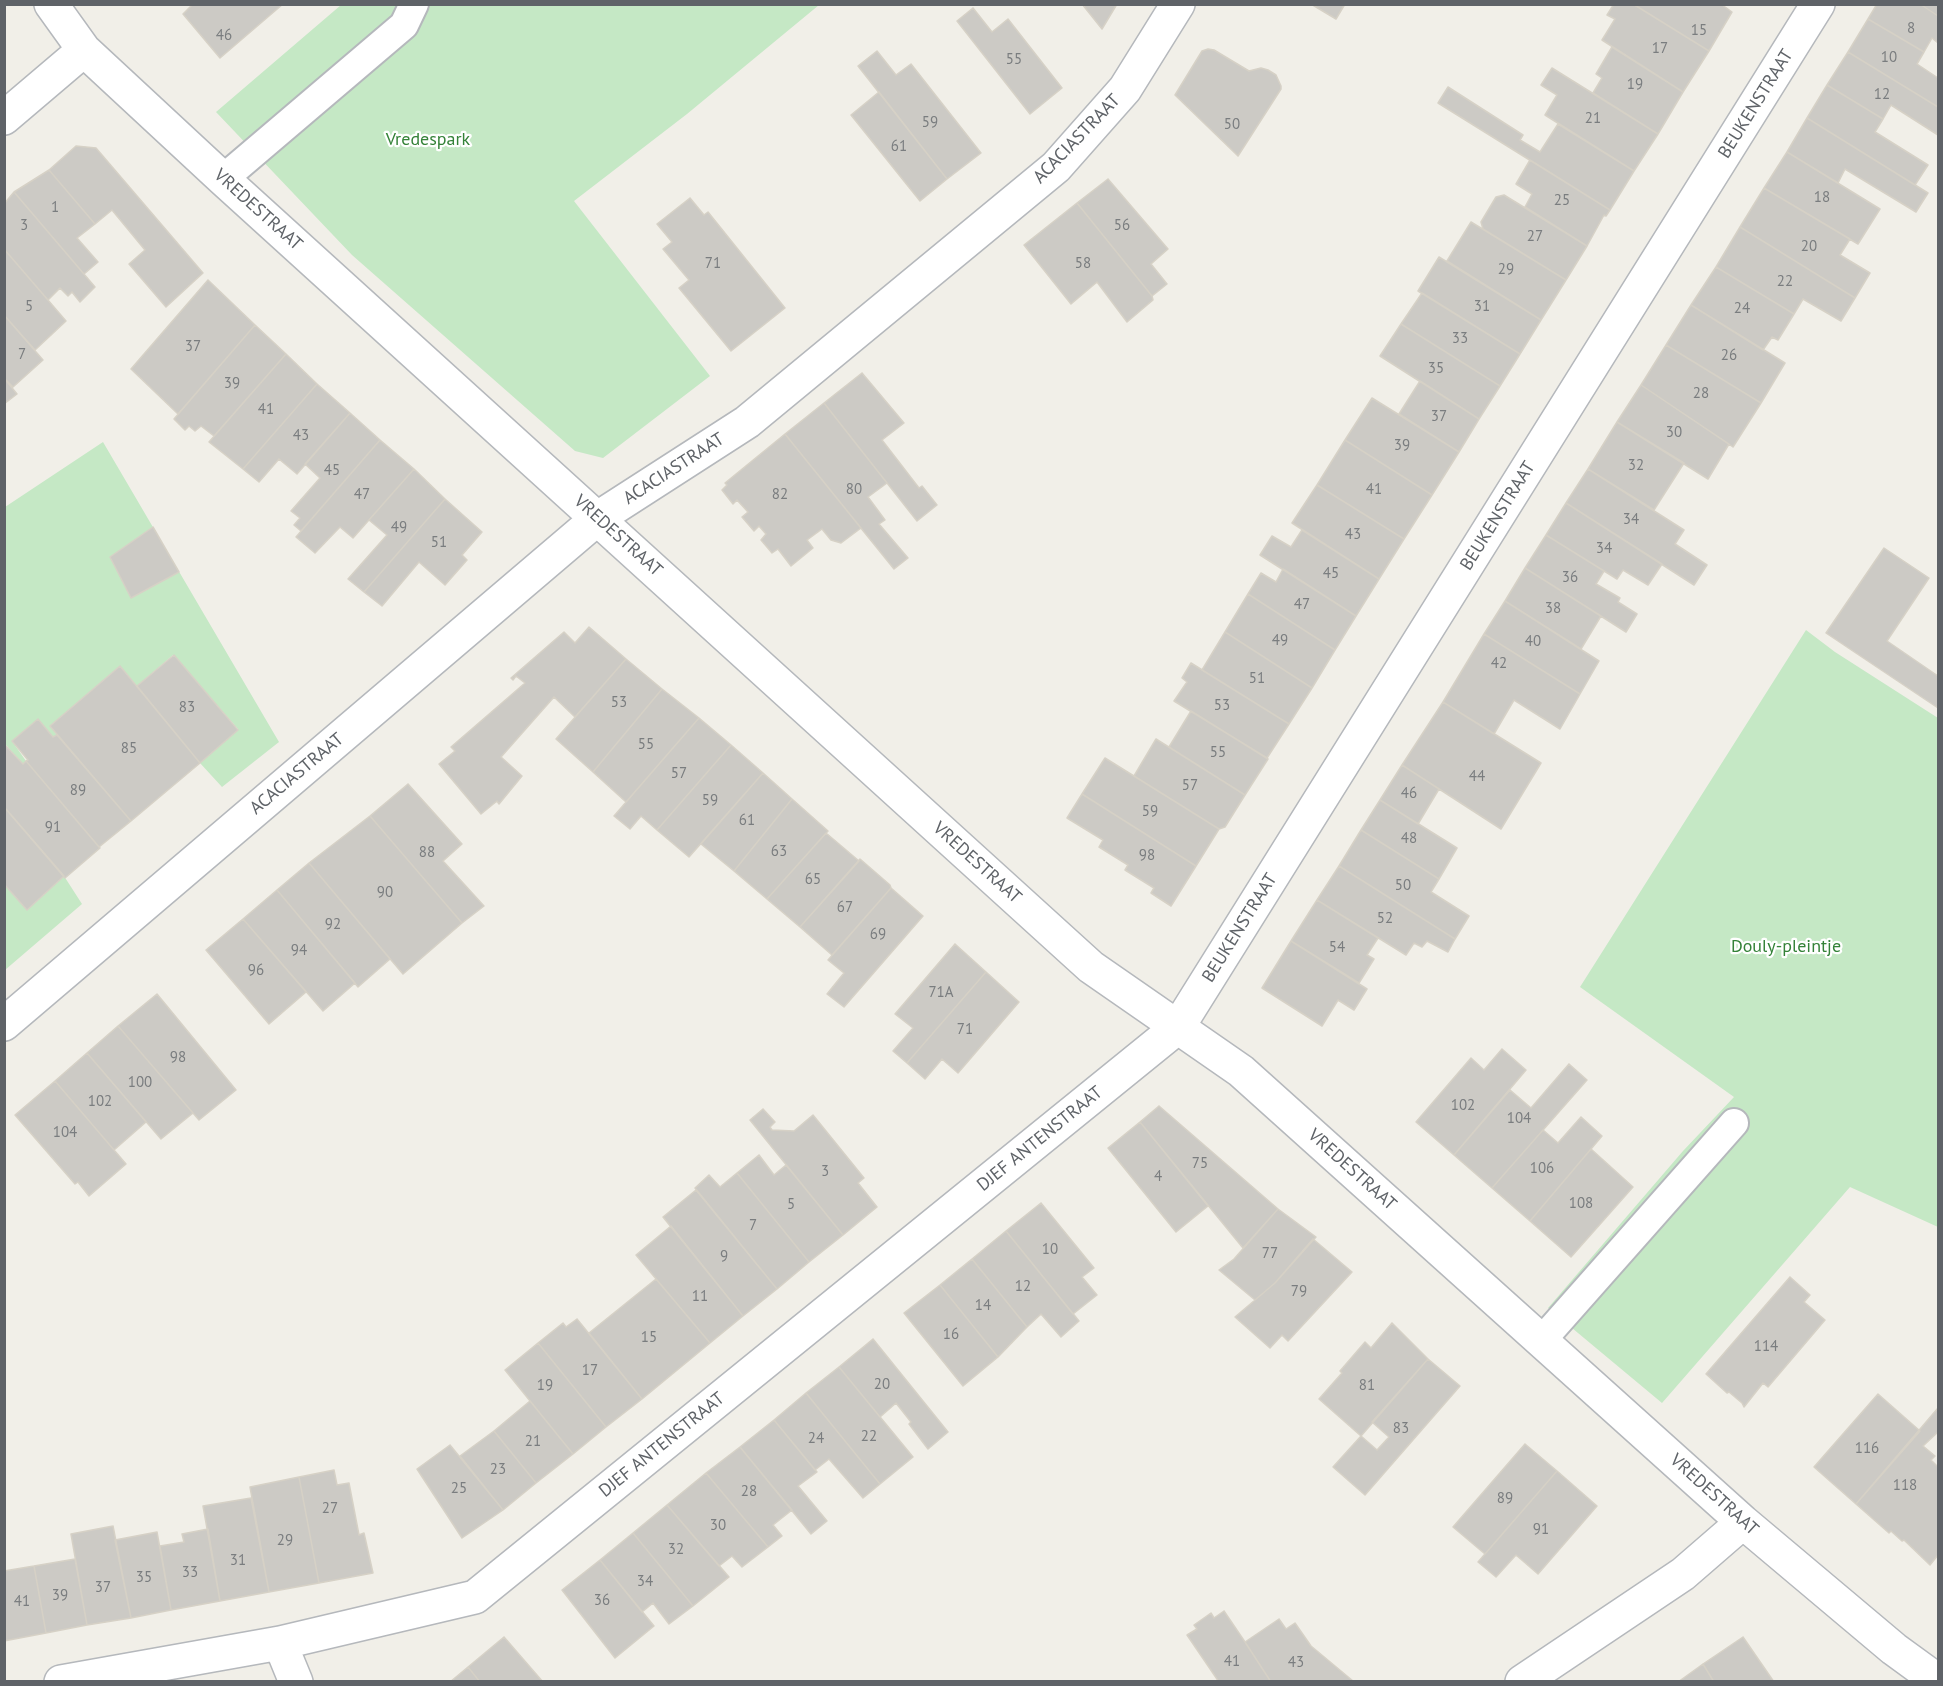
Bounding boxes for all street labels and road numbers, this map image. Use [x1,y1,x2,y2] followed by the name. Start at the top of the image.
[1714,46,1798,162] street label: BEUKENSTRAAT
[1029,90,1125,188] street label: ACACIASTRAAT
[209,165,307,255] street label: VREDESTRAAT
[620,428,728,510] street label: ACACIASTRAAT
[1456,458,1540,574] street label: BEUKENSTRAAT
[569,491,667,581] street label: VREDESTRAAT
[246,729,348,819] street label: ACACIASTRAAT
[928,818,1026,908] street label: VREDESTRAAT
[1198,870,1282,986] street label: BEUKENSTRAAT
[973,1082,1107,1196] street label: DJEF ANTENSTRAAT
[1303,1125,1401,1215] street label: VREDESTRAAT
[595,1388,729,1502] street label: DJEF ANTENSTRAAT
[1665,1450,1763,1540] street label: VREDESTRAAT

